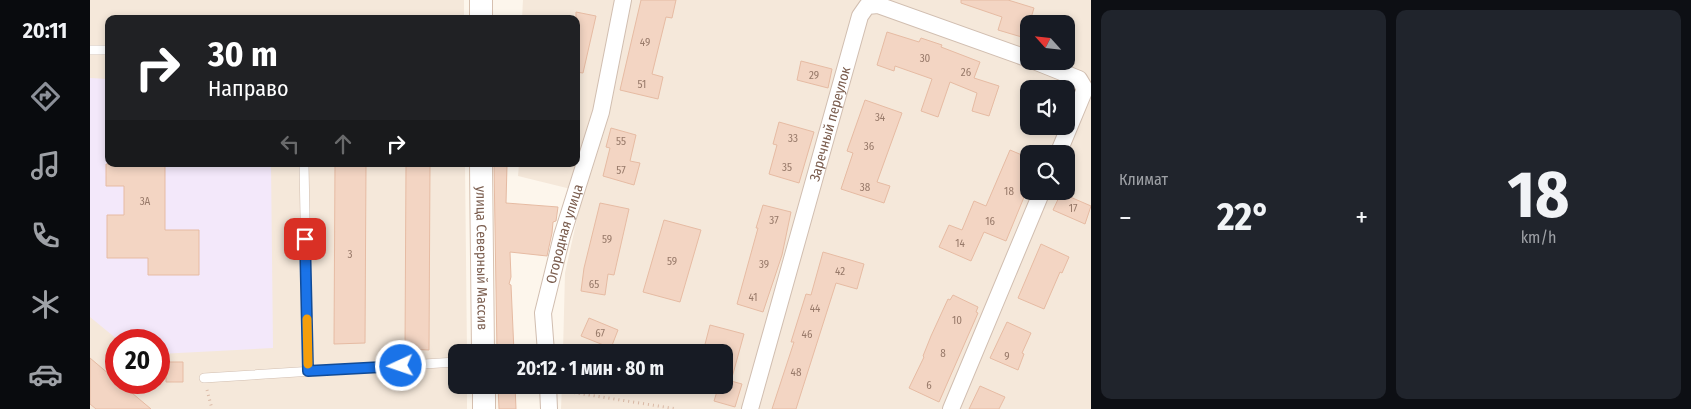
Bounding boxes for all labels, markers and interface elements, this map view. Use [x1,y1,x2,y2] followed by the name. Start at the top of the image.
[1020,15,1075,70] north arrow
[1020,15,1075,200] map controls
[23,17,67,44] text: 20:11
[208,33,278,75] text: 30 m
[125,35,190,100] icon: right
[640,36,650,49] house number: 49
[920,52,931,65] house number: 30
[806,64,855,183] street label: Заречный переулок
[961,66,972,79] house number: 26
[809,69,819,82] house number: 29
[208,75,289,102] text: Направо
[638,78,646,91] house number: 51
[28,79,63,114] icon: directions
[1020,80,1075,135] button: sound
[875,111,886,124] house number: 34
[276,130,304,158] icon: left
[329,130,357,158] icon: ahead
[382,130,410,158] icon: right
[788,132,798,145] house number: 33
[616,135,626,148] house number: 55
[864,140,875,153] house number: 36
[1020,145,1075,200] button: search
[28,148,63,183] icon: music
[1508,156,1569,234] text: 18
[782,161,792,174] house number: 35
[616,164,626,177] house number: 57
[1119,170,1168,189] text: Климат
[860,181,871,194] house number: 38
[543,182,587,286] street label: Огородная улица
[1004,185,1014,198] house number: 18
[472,186,491,330] street label: улица Северный Массив
[1217,194,1270,240] text: 22°
[140,195,151,208] house number: 3А
[1119,201,1132,234] text: −
[1355,201,1368,234] text: +
[1069,202,1078,215] house number: 17
[769,214,779,227] house number: 37
[985,215,995,228] house number: 16
[28,218,63,253] icon: phone
[284,218,326,260] pin
[291,225,319,253] icon: arrive
[1521,228,1556,247] text: km/h
[602,233,612,246] house number: 59
[955,237,965,250] house number: 14
[348,248,353,261] house number: 3
[667,255,677,268] house number: 59
[759,258,769,271] house number: 39
[835,265,845,278] house number: 42
[589,278,599,291] house number: 65
[28,287,63,322] icon: climate
[748,291,758,304] house number: 41
[810,302,821,315] house number: 44
[952,314,962,327] house number: 10
[595,327,605,340] house number: 67
[802,328,813,341] house number: 46
[105,329,170,394] speed limit sign: 20
[374,339,426,391] position arrow
[940,347,946,360] house number: 8
[1004,350,1010,363] house number: 9
[28,357,63,392] icon: car
[517,357,664,380] text: 20:12 · 1 мин · 80 m
[791,366,802,379] house number: 48
[926,379,932,392] house number: 6

